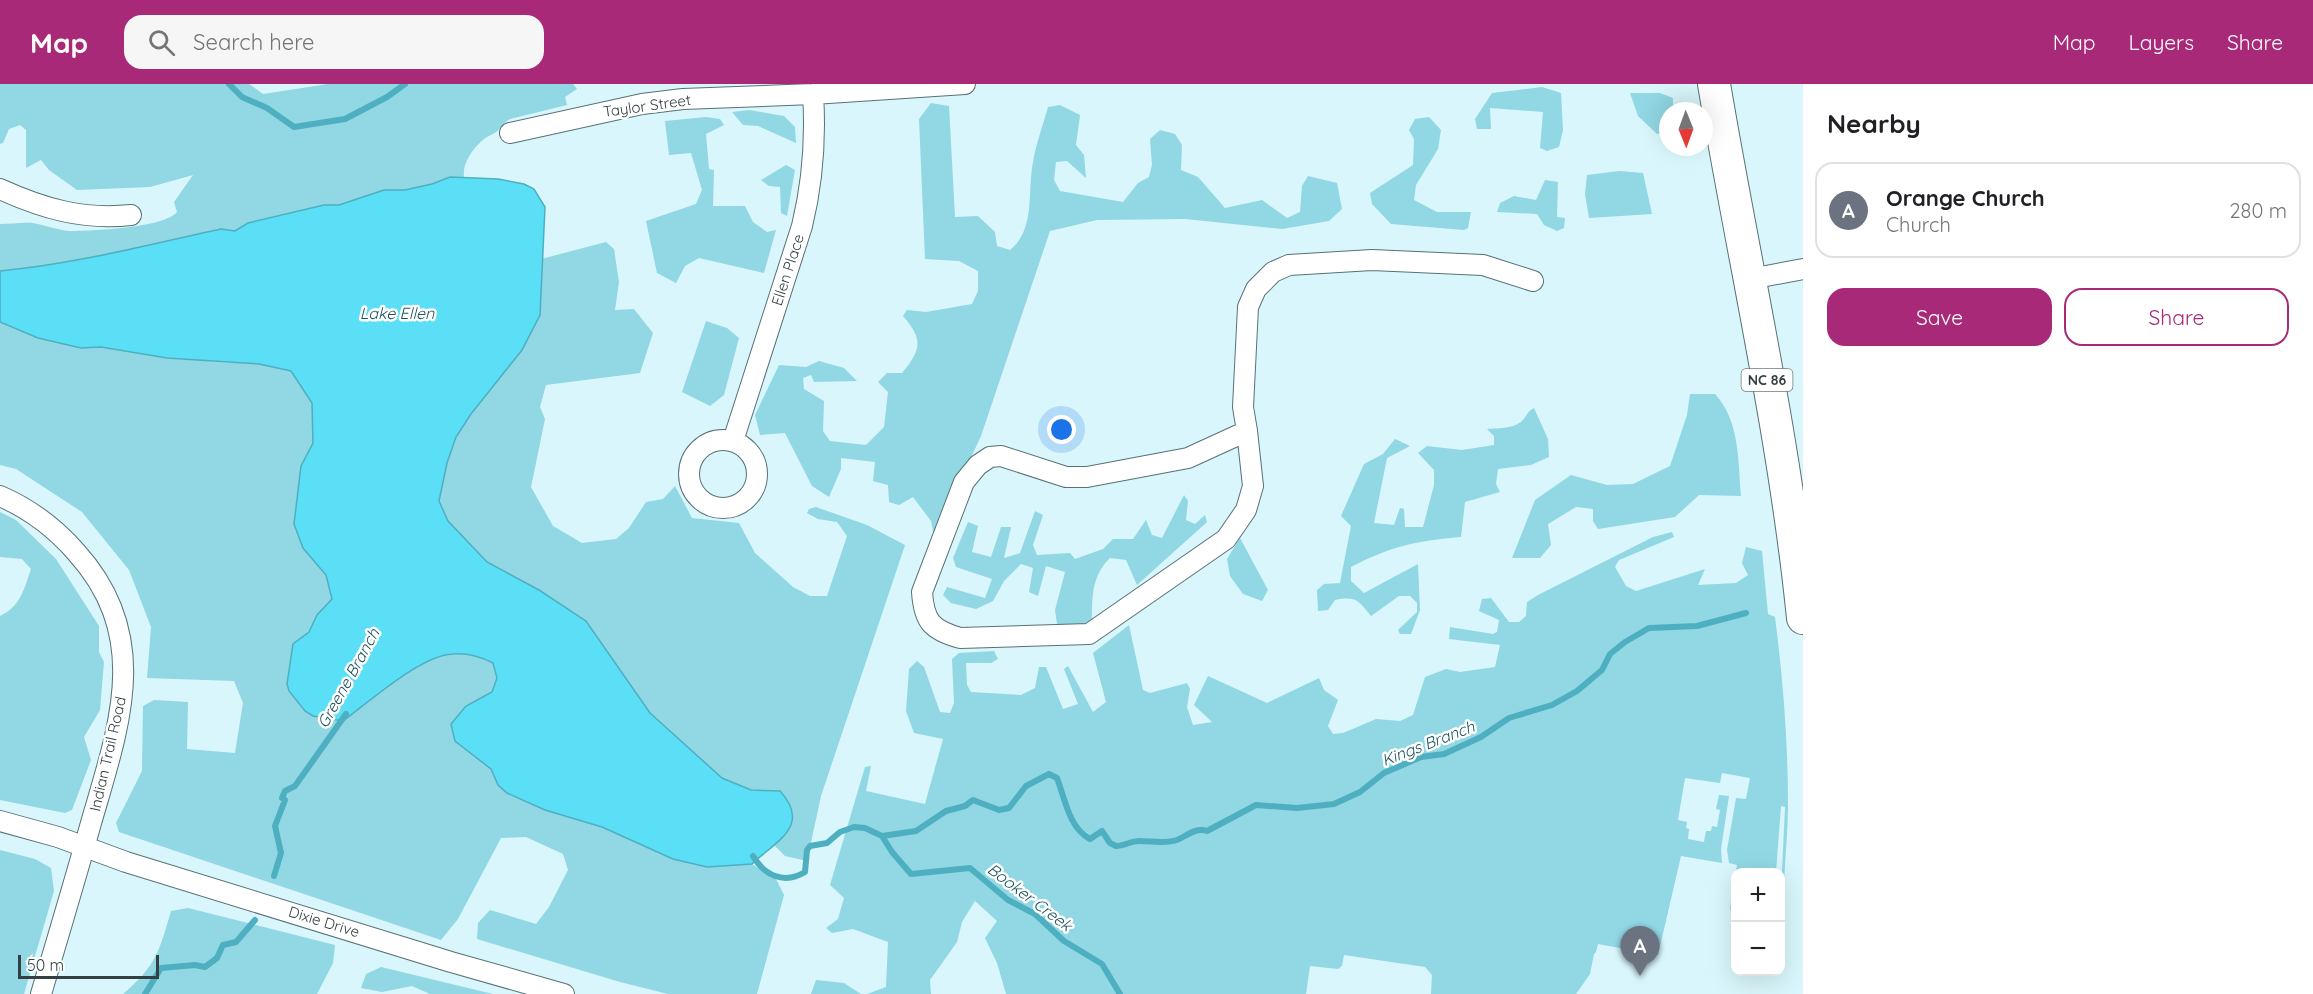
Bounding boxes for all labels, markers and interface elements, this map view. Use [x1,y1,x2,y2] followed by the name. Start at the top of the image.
[124,15,544,69] search box
[30,25,88,60] text: Map
[145,26,178,59] icon: search
[193,28,315,56] text: Search here
[2053,29,2096,55] text: Map
[2129,29,2194,55] text: Layers
[2227,29,2283,55] text: Share
[602,90,692,121] street label: Taylor Street
[1659,102,1713,156] north arrow
[1827,107,1921,140] text: Nearby
[1886,184,2045,212] text: Orange Church
[1842,198,1855,223] text: A
[2230,198,2287,223] text: 280 m
[1886,212,1951,237] text: Church
[767,232,808,308] street label: Ellen Place
[1827,288,2052,346] button: Save
[2064,288,2289,346] button: Share
[360,303,435,323] water label: Lake Ellen
[1742,369,1792,391] road number: NC 86
[1047,415,1076,444] your location
[312,624,384,731] water label: Greene Branch
[85,695,130,813] street label: Indian Trail Road
[1379,716,1478,770] water label: Kings Branch
[984,859,1077,936] water label: Booker Creek
[1731,868,1785,976] map controls
[1731,868,1785,922] button: +
[286,902,362,941] street label: Dixie Drive
[1731,922,1785,976] button: −
[1620,926,1660,976] pin: A
[18,952,159,980] scale bar
[27,955,64,975] text: 50 m

